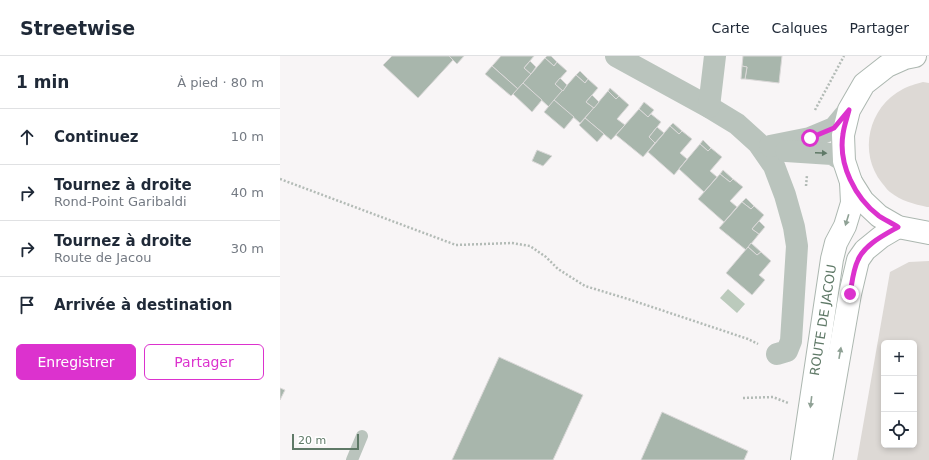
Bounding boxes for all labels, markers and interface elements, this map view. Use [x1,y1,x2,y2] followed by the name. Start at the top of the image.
[20,17,135,39] text: Streetwise
[711,20,750,36] text: Carte
[772,20,828,36] text: Calques
[850,20,909,36] text: Partager
[16,72,69,92] text: 1 min
[177,75,264,90] text: À pied · 80 m
[16,126,38,148] icon: ahead
[54,128,139,146] text: Continuez
[231,129,264,144] text: 10 m
[801,129,819,147] route start
[815,150,827,157] one-way arrow
[54,176,192,194] text: Tournez à droite
[16,182,38,204] icon: right
[231,185,264,200] text: 40 m
[54,194,187,209] text: Rond-Point Garibaldi
[844,215,850,227] one-way arrow
[54,232,192,250] text: Tournez à droite
[16,238,38,260] icon: right
[231,241,264,256] text: 30 m
[54,250,151,265] text: Route de Jacou
[807,263,839,377] street label: ROUTE DE JACOU
[841,285,859,303] route end
[16,294,38,316] icon: arrive
[54,296,232,314] text: Arrivée à destination
[881,340,917,448] map controls
[881,340,917,376] button: +
[16,344,136,380] button: Enregistrer
[144,344,264,380] button: Partager
[837,347,843,359] one-way arrow
[881,376,917,412] button: −
[808,396,814,408] one-way arrow
[881,412,917,448] button: locate
[292,432,359,451] scale bar
[298,434,326,447] text: 20 m

